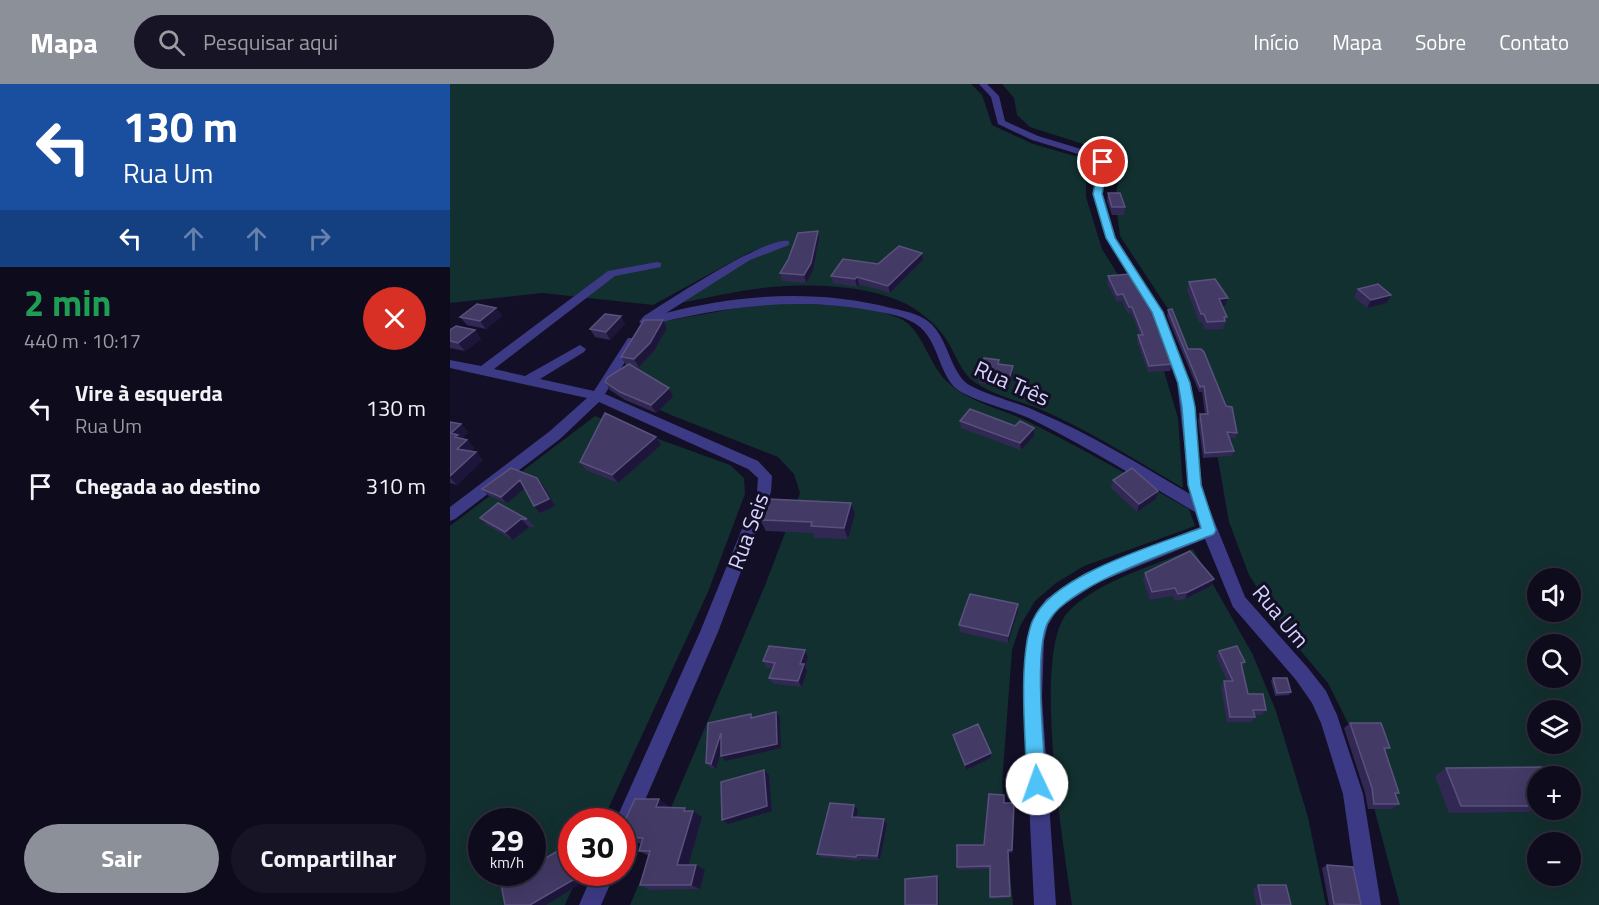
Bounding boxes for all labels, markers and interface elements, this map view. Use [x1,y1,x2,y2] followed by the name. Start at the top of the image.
[134,15,554,69] search box
[30,21,98,64] text: Mapa
[203,25,338,59] text: Pesquisar aqui
[155,26,188,59] icon: search
[1253,26,1299,58] text: Início
[1332,26,1382,58] text: Mapa
[1415,26,1466,58] text: Sobre
[1499,26,1569,58] text: Contato
[123,94,238,158] text: 130 m
[24,108,102,186] icon: left
[1077,136,1128,187] pin
[1086,145,1119,178] icon: arrive
[123,152,213,193] text: Rua Um
[114,222,147,255] icon: left
[177,222,210,255] icon: ahead
[240,222,273,255] icon: ahead
[303,222,336,255] icon: right
[24,275,111,330] text: 2 min
[363,287,426,350] button: close
[24,325,141,356] text: 440 m · 10:17
[969,351,1055,415] street label: Rua Três
[75,376,223,410] text: Vire à esquerda
[366,391,426,425] text: 130 m
[24,392,57,425] icon: left
[75,410,142,441] text: Rua Um
[75,469,261,503] text: Chegada ao destino
[366,469,426,503] text: 310 m
[24,470,57,503] icon: arrive
[718,488,778,574] street label: Rua Seis
[1527,568,1581,886] map controls
[1527,568,1581,622] button: sound
[1244,577,1318,655] street label: Rua Um
[1527,634,1581,688] button: search
[1527,700,1581,754] button: layers
[1005,752,1069,816] position arrow
[1527,766,1581,820] button: +
[558,808,636,886] speed limit sign: 30
[490,817,524,863] text: 29
[24,824,219,893] button: Sair
[231,824,426,893] button: Compartilhar
[1527,832,1581,886] button: −
[490,851,524,874] text: km/h

